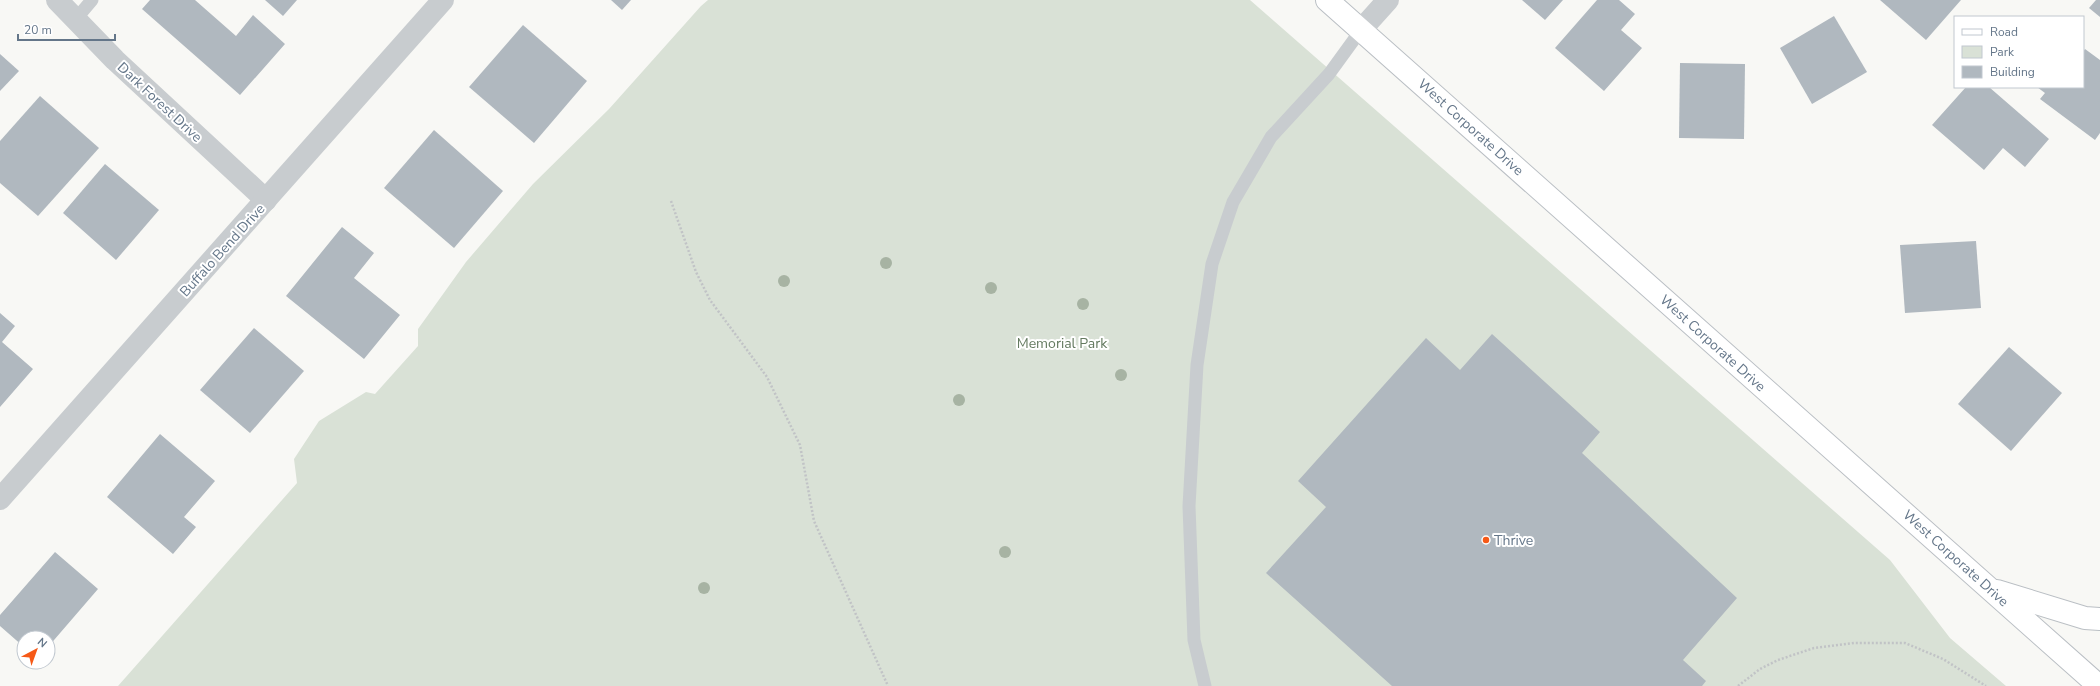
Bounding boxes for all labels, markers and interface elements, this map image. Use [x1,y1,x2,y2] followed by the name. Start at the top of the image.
[18,16,115,42] scale bar
[1954,16,2084,88] legend
[24,22,52,38] text: 20 m
[1990,24,2018,40] text: Road
[1990,44,2015,60] text: Park
[113,58,206,147] street label: Dark Forest Drive
[1990,64,2035,80] text: Building
[1414,75,1528,180] street label: West Corporate Drive
[175,200,269,301] street label: Buffalo Bend Drive
[1656,291,1770,396] street label: West Corporate Drive
[1017,334,1108,353] park label: Memorial Park
[1899,506,2013,611] street label: West Corporate Drive
[1494,531,1533,550] place label: Thrive
[1481,535,1491,545] marker: Thrive
[16,630,56,670] north arrow
[34,634,50,651] text: N

